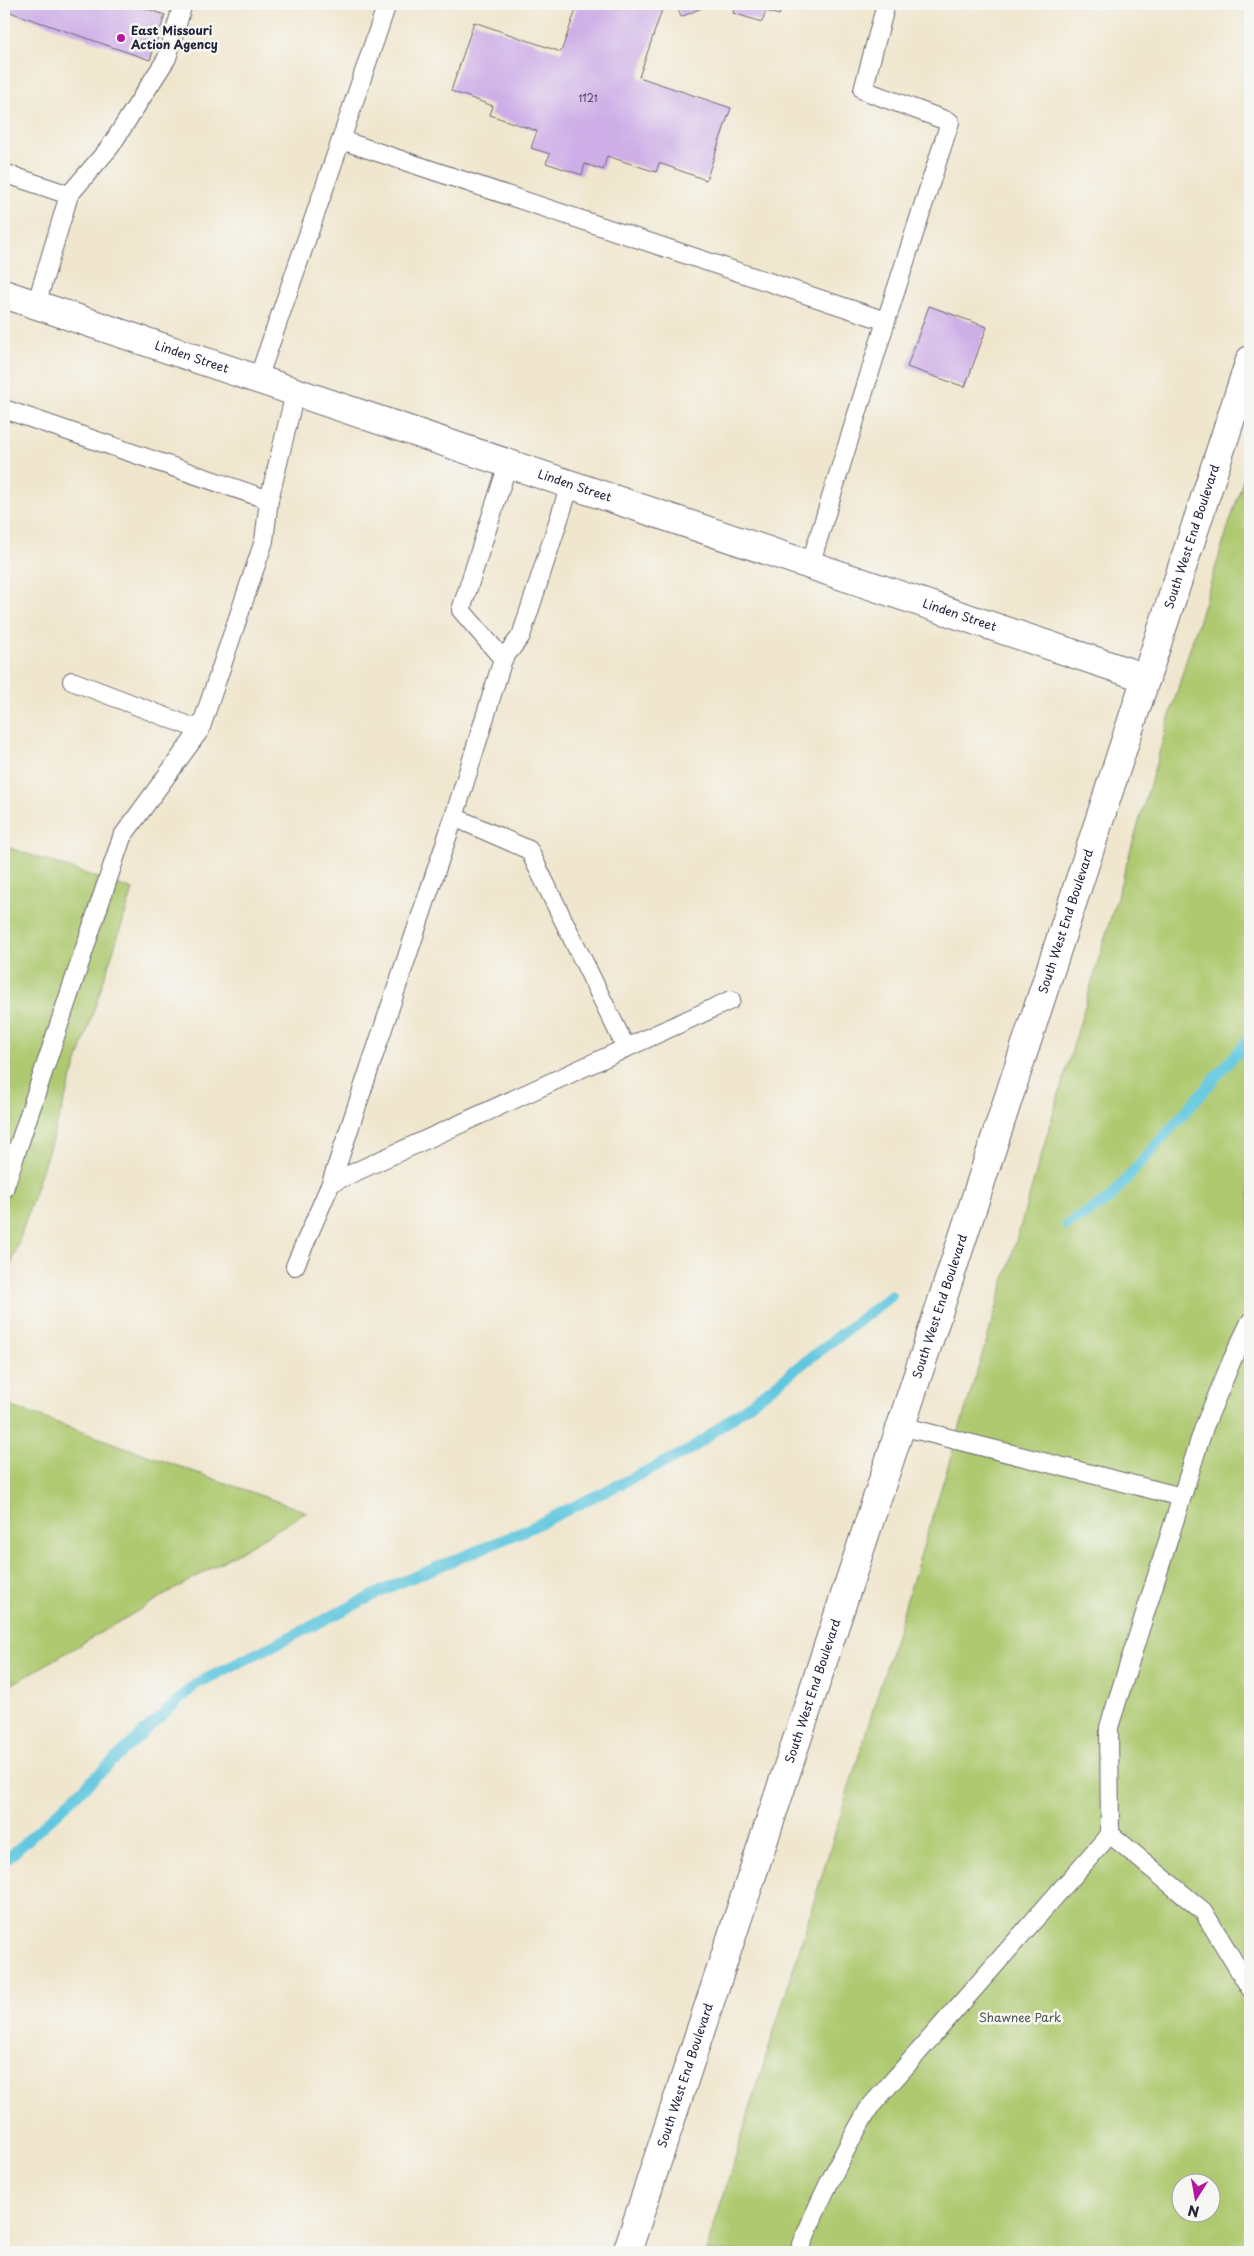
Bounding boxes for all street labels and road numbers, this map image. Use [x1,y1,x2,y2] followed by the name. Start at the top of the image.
[153,335,231,377] street label: Linden Street
[1159,461,1223,611] street label: South West End Boulevard
[536,464,614,506] street label: Linden Street
[920,594,999,635] street label: Linden Street
[1033,846,1097,996] street label: South West End Boulevard
[907,1231,971,1381] street label: South West End Boulevard
[780,1616,845,1765] street label: South West End Boulevard
[652,2000,717,2150] street label: South West End Boulevard

